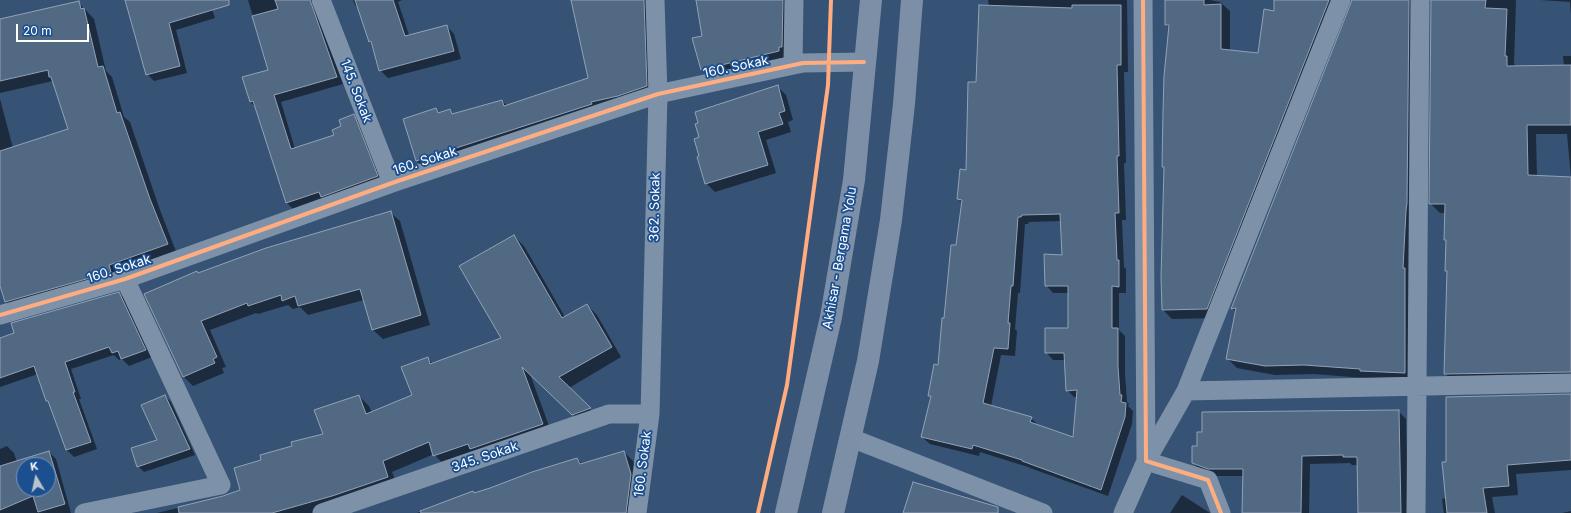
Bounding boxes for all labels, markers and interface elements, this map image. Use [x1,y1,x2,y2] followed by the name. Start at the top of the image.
[18,16,91,42] scale bar
[23,23,52,38] text: 20 m
[702,52,770,82] street label: 160. Sokak
[337,57,375,125] street label: 145. Sokak
[391,143,459,179] street label: 160. Sokak
[647,172,663,242] street label: 362. Sokak
[820,186,860,330] street label: Akhisar - Bergama Yolu
[85,251,153,287] street label: 160. Sokak
[631,430,655,498] street label: 160. Sokak
[450,438,520,476] street label: 345. Sokak
[16,457,56,497] north arrow
[29,459,39,474] text: K

